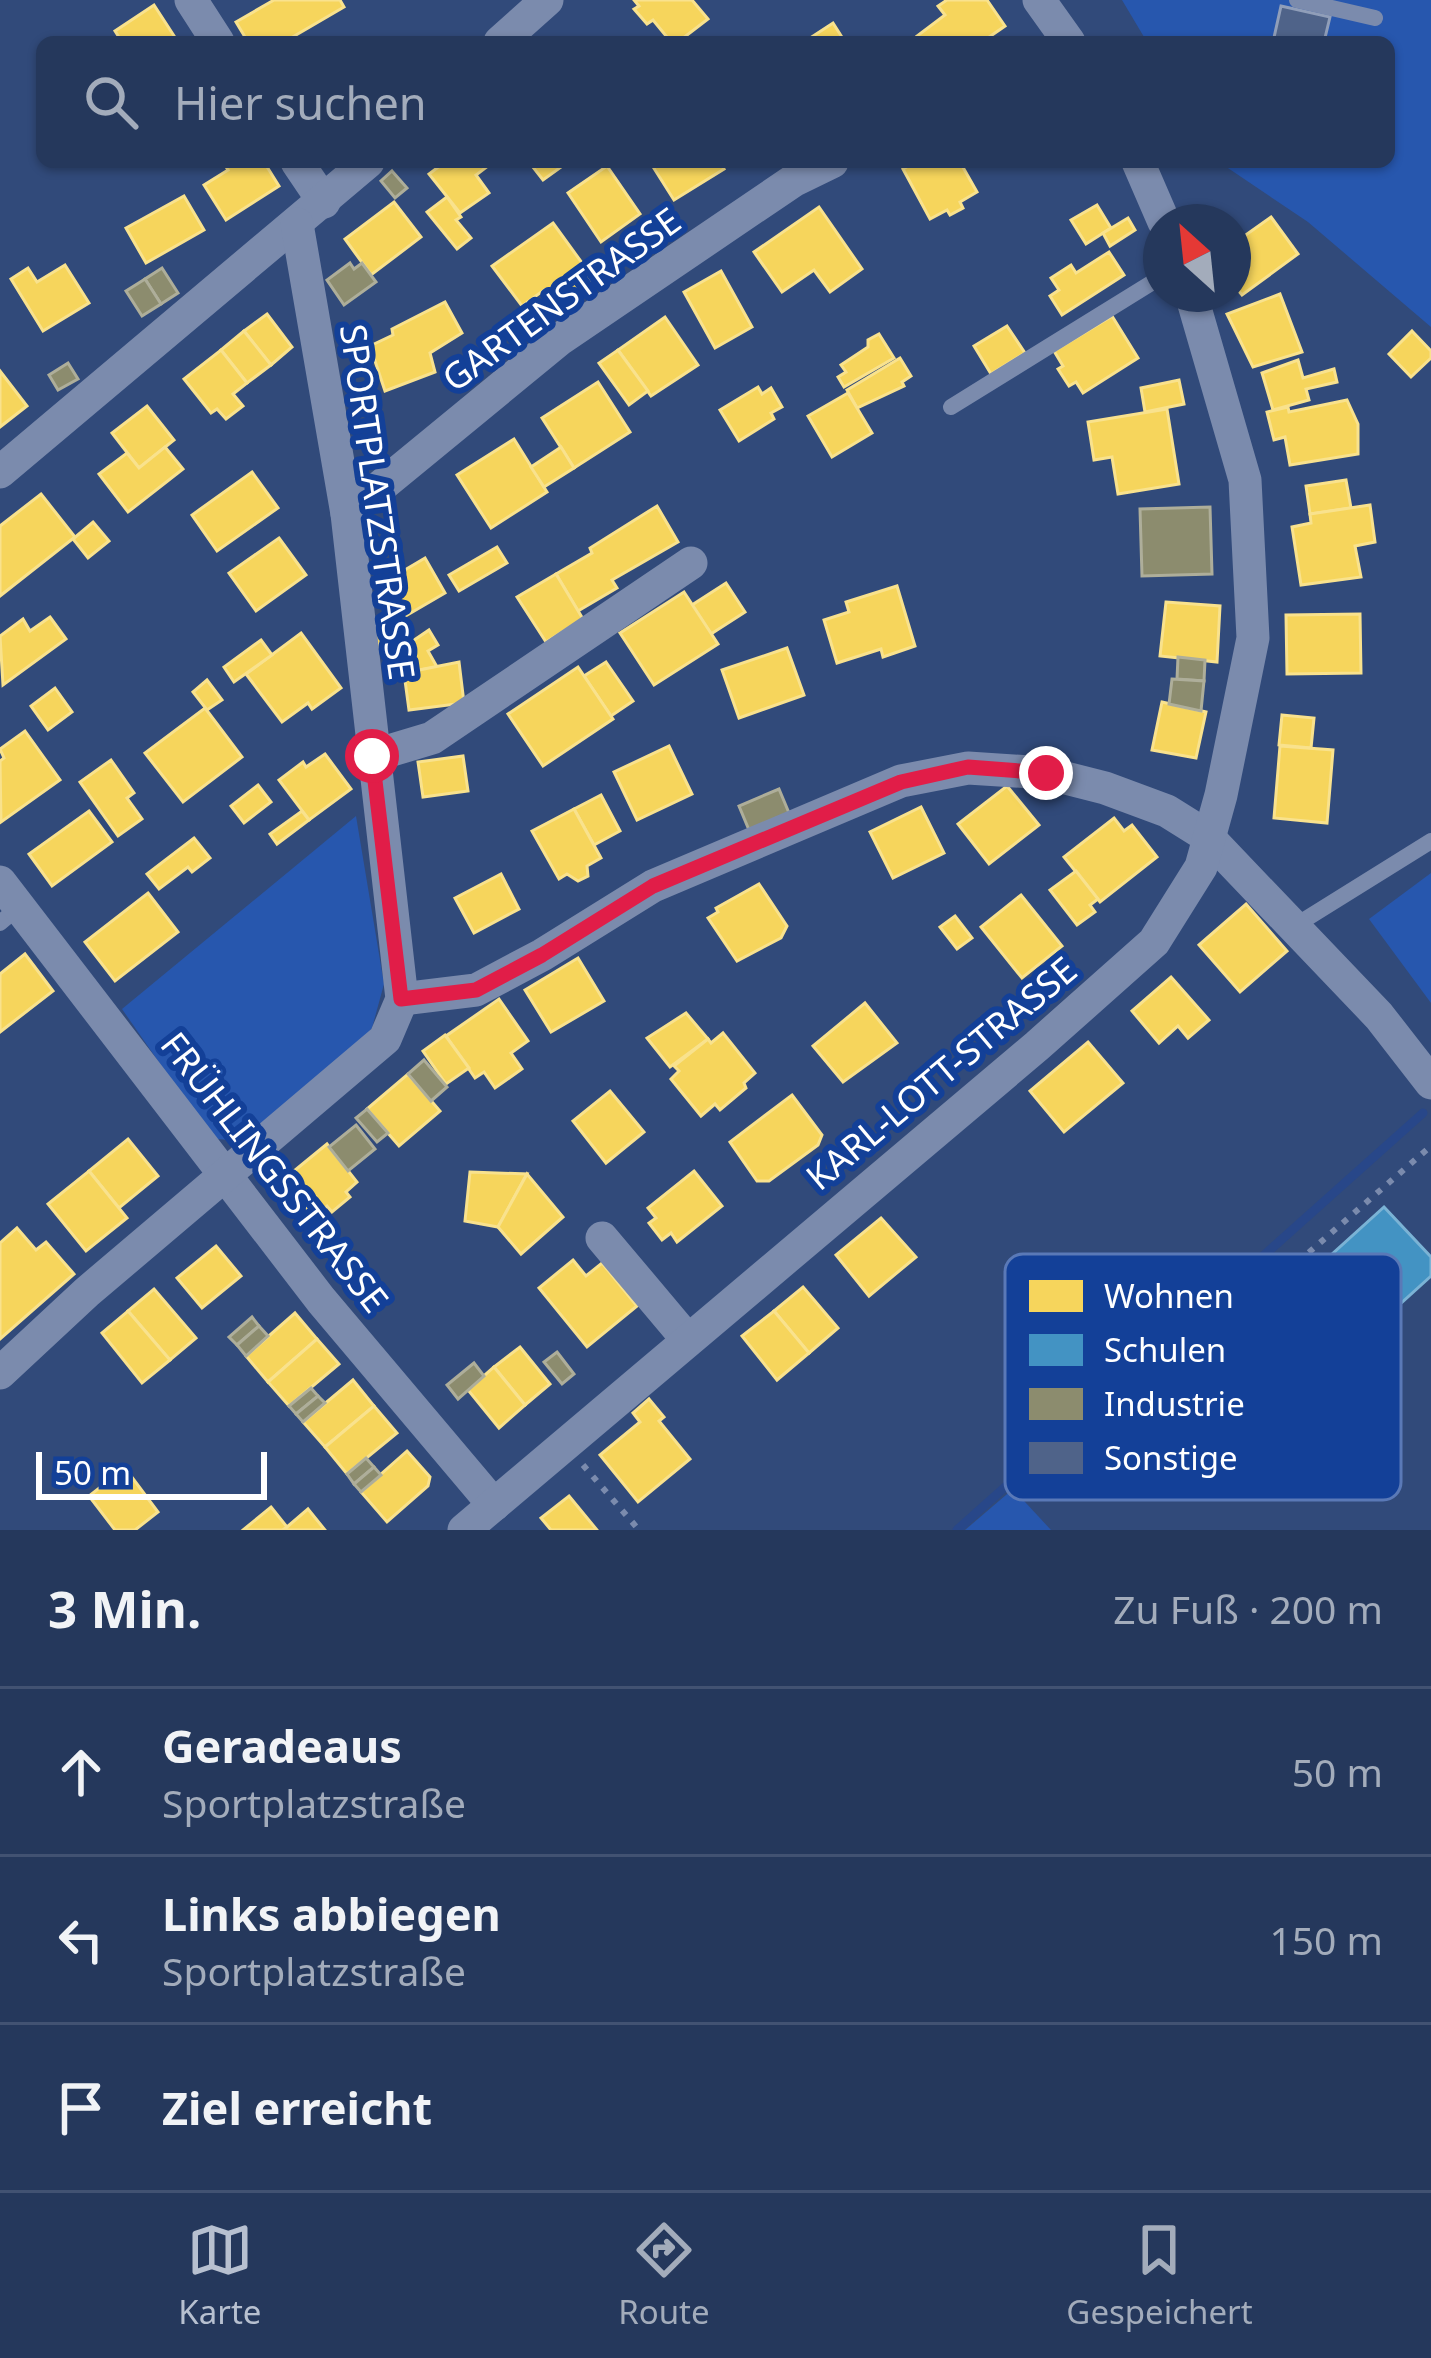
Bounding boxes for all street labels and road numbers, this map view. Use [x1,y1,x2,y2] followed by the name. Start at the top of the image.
[432,196,690,402] street label: GARTENSTRASSE
[329,321,427,683] street label: SPORTPLATZSTRASSE
[795,945,1087,1201] street label: KARL-LOTT-STRASSE
[150,1022,400,1322] street label: FRÜHLINGSSTRASSE

